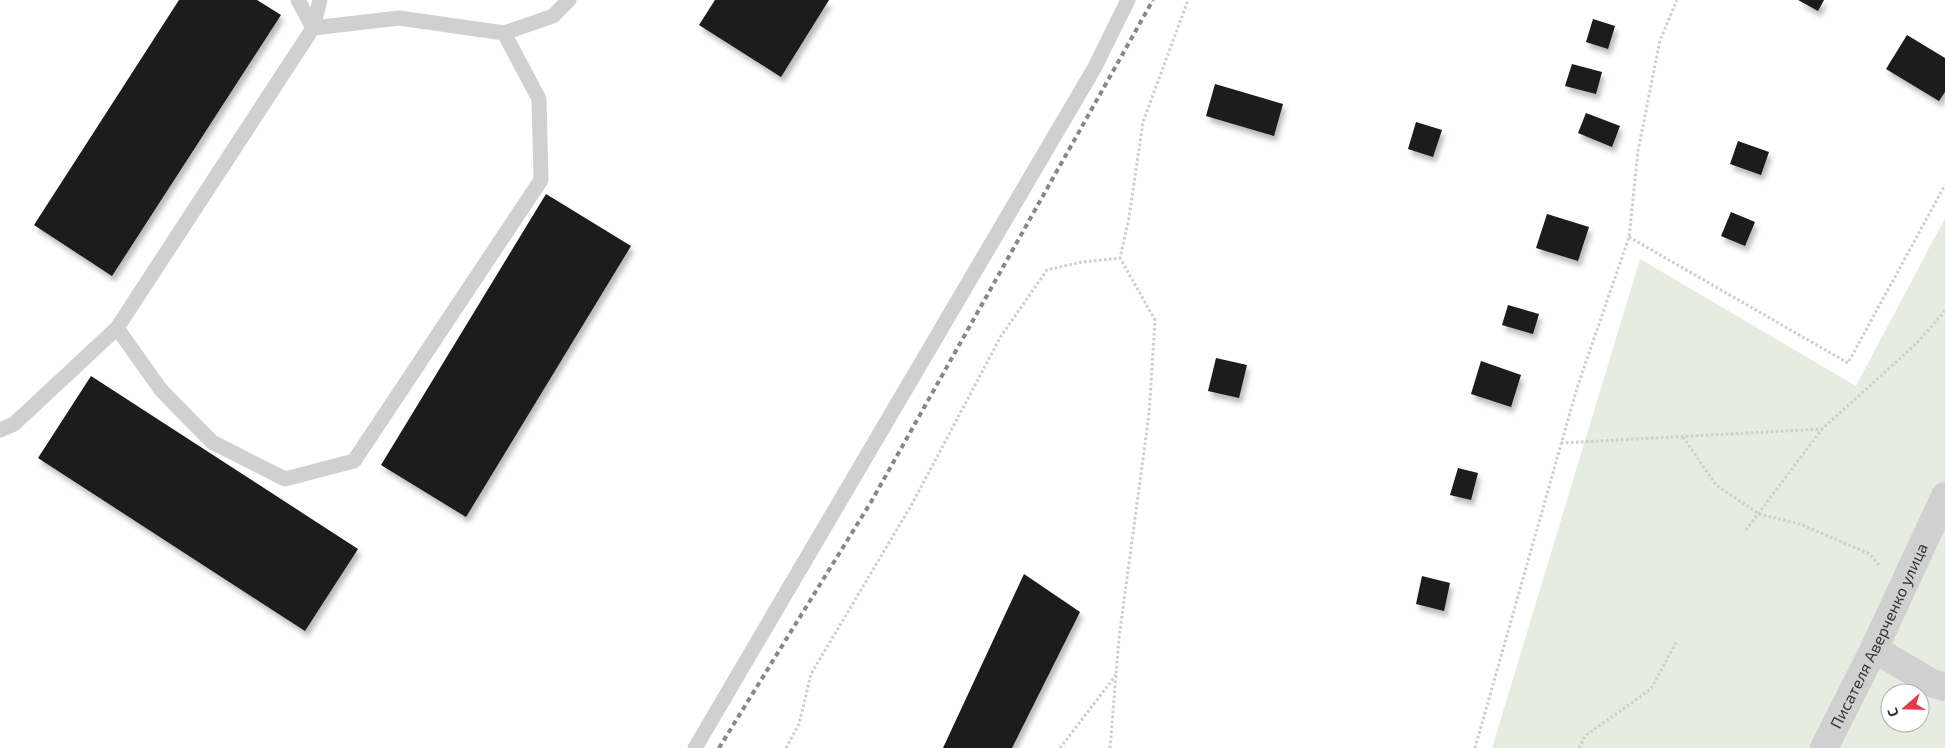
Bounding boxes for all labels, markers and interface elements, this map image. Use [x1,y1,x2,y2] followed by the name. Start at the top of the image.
[1826,540,1931,731] street label: Писателя Аверченко улица
[1880,683,1930,733] north arrow
[1883,706,1902,719] text: С

